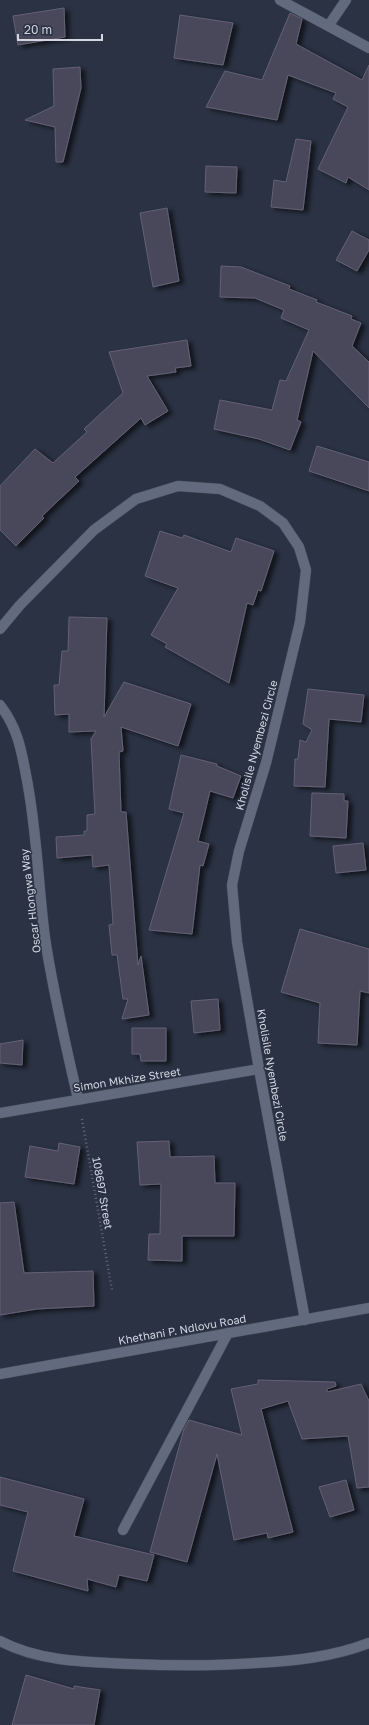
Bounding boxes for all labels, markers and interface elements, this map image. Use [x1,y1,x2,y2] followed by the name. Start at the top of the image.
[18,16,102,42] scale bar
[24,22,52,37] text: 20 m
[232,679,280,811] street label: Kholisile Nyembezi Circle
[17,848,43,954] street label: Oscar Hlongwa Way
[255,1008,291,1142] street label: Kholisile Nyembezi Circle
[72,1064,182,1094] street label: Simon Mkhize Street
[90,1156,116,1230] street label: 108697 Street
[117,1311,247,1347] street label: Khethani P. Ndlovu Road

